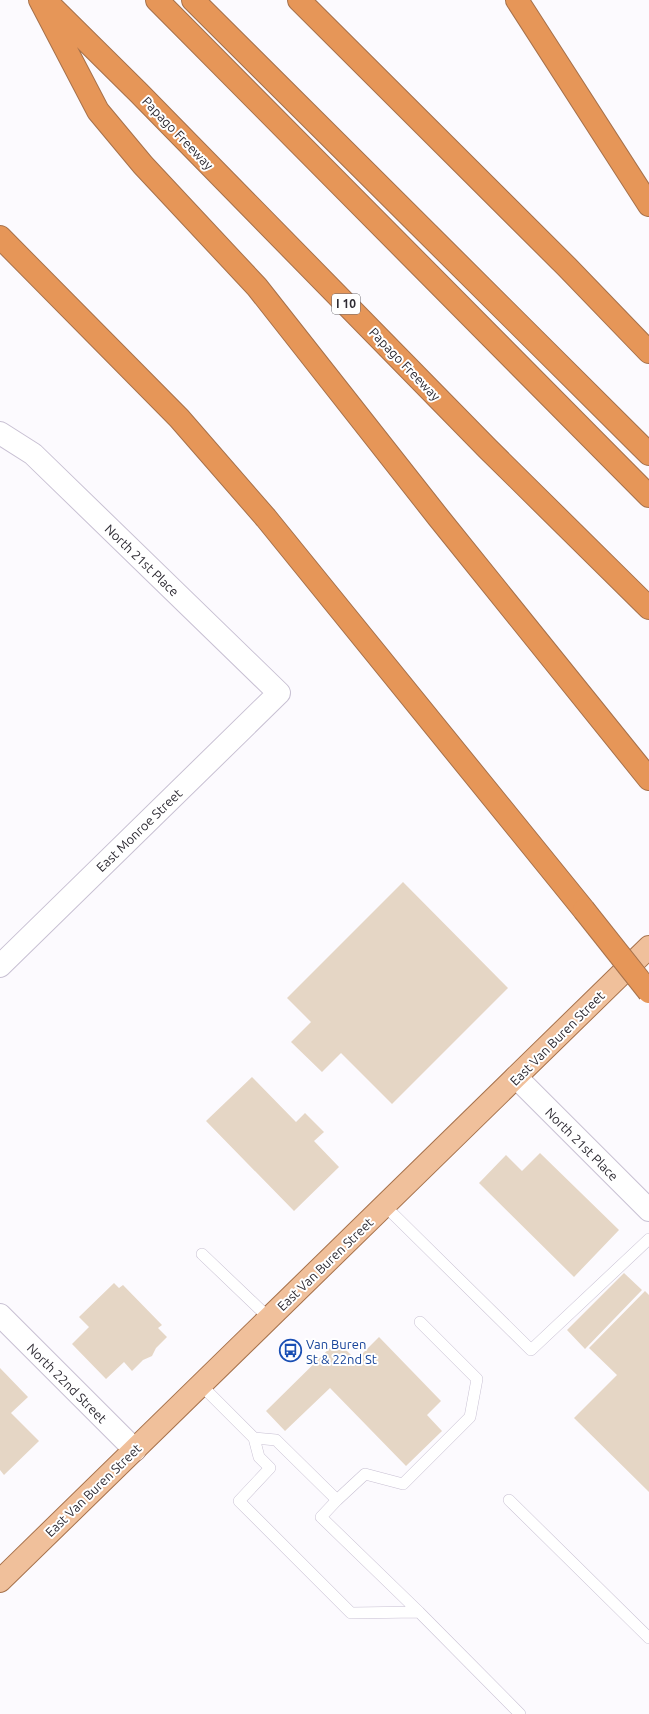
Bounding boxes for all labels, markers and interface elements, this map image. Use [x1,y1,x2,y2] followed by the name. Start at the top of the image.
[140,94,216,172] street label: Papago Freeway
[332,294,360,314] road number: I 10
[367,325,443,403] street label: Papago Freeway
[102,521,182,599] street label: North 21st Place
[94,786,184,874] street label: East Monroe Street
[507,988,607,1088] street label: East Van Buren Street
[543,1105,621,1183] street label: North 21st Place
[274,1215,376,1313] street label: East Van Buren Street
[306,1337,377,1366] place label: Van Buren St & 22nd St
[277,1338,303,1364] bus stop icon: Van Buren St & 22nd St
[24,1340,110,1426] street label: North 22nd Street
[42,1441,144,1539] street label: East Van Buren Street

